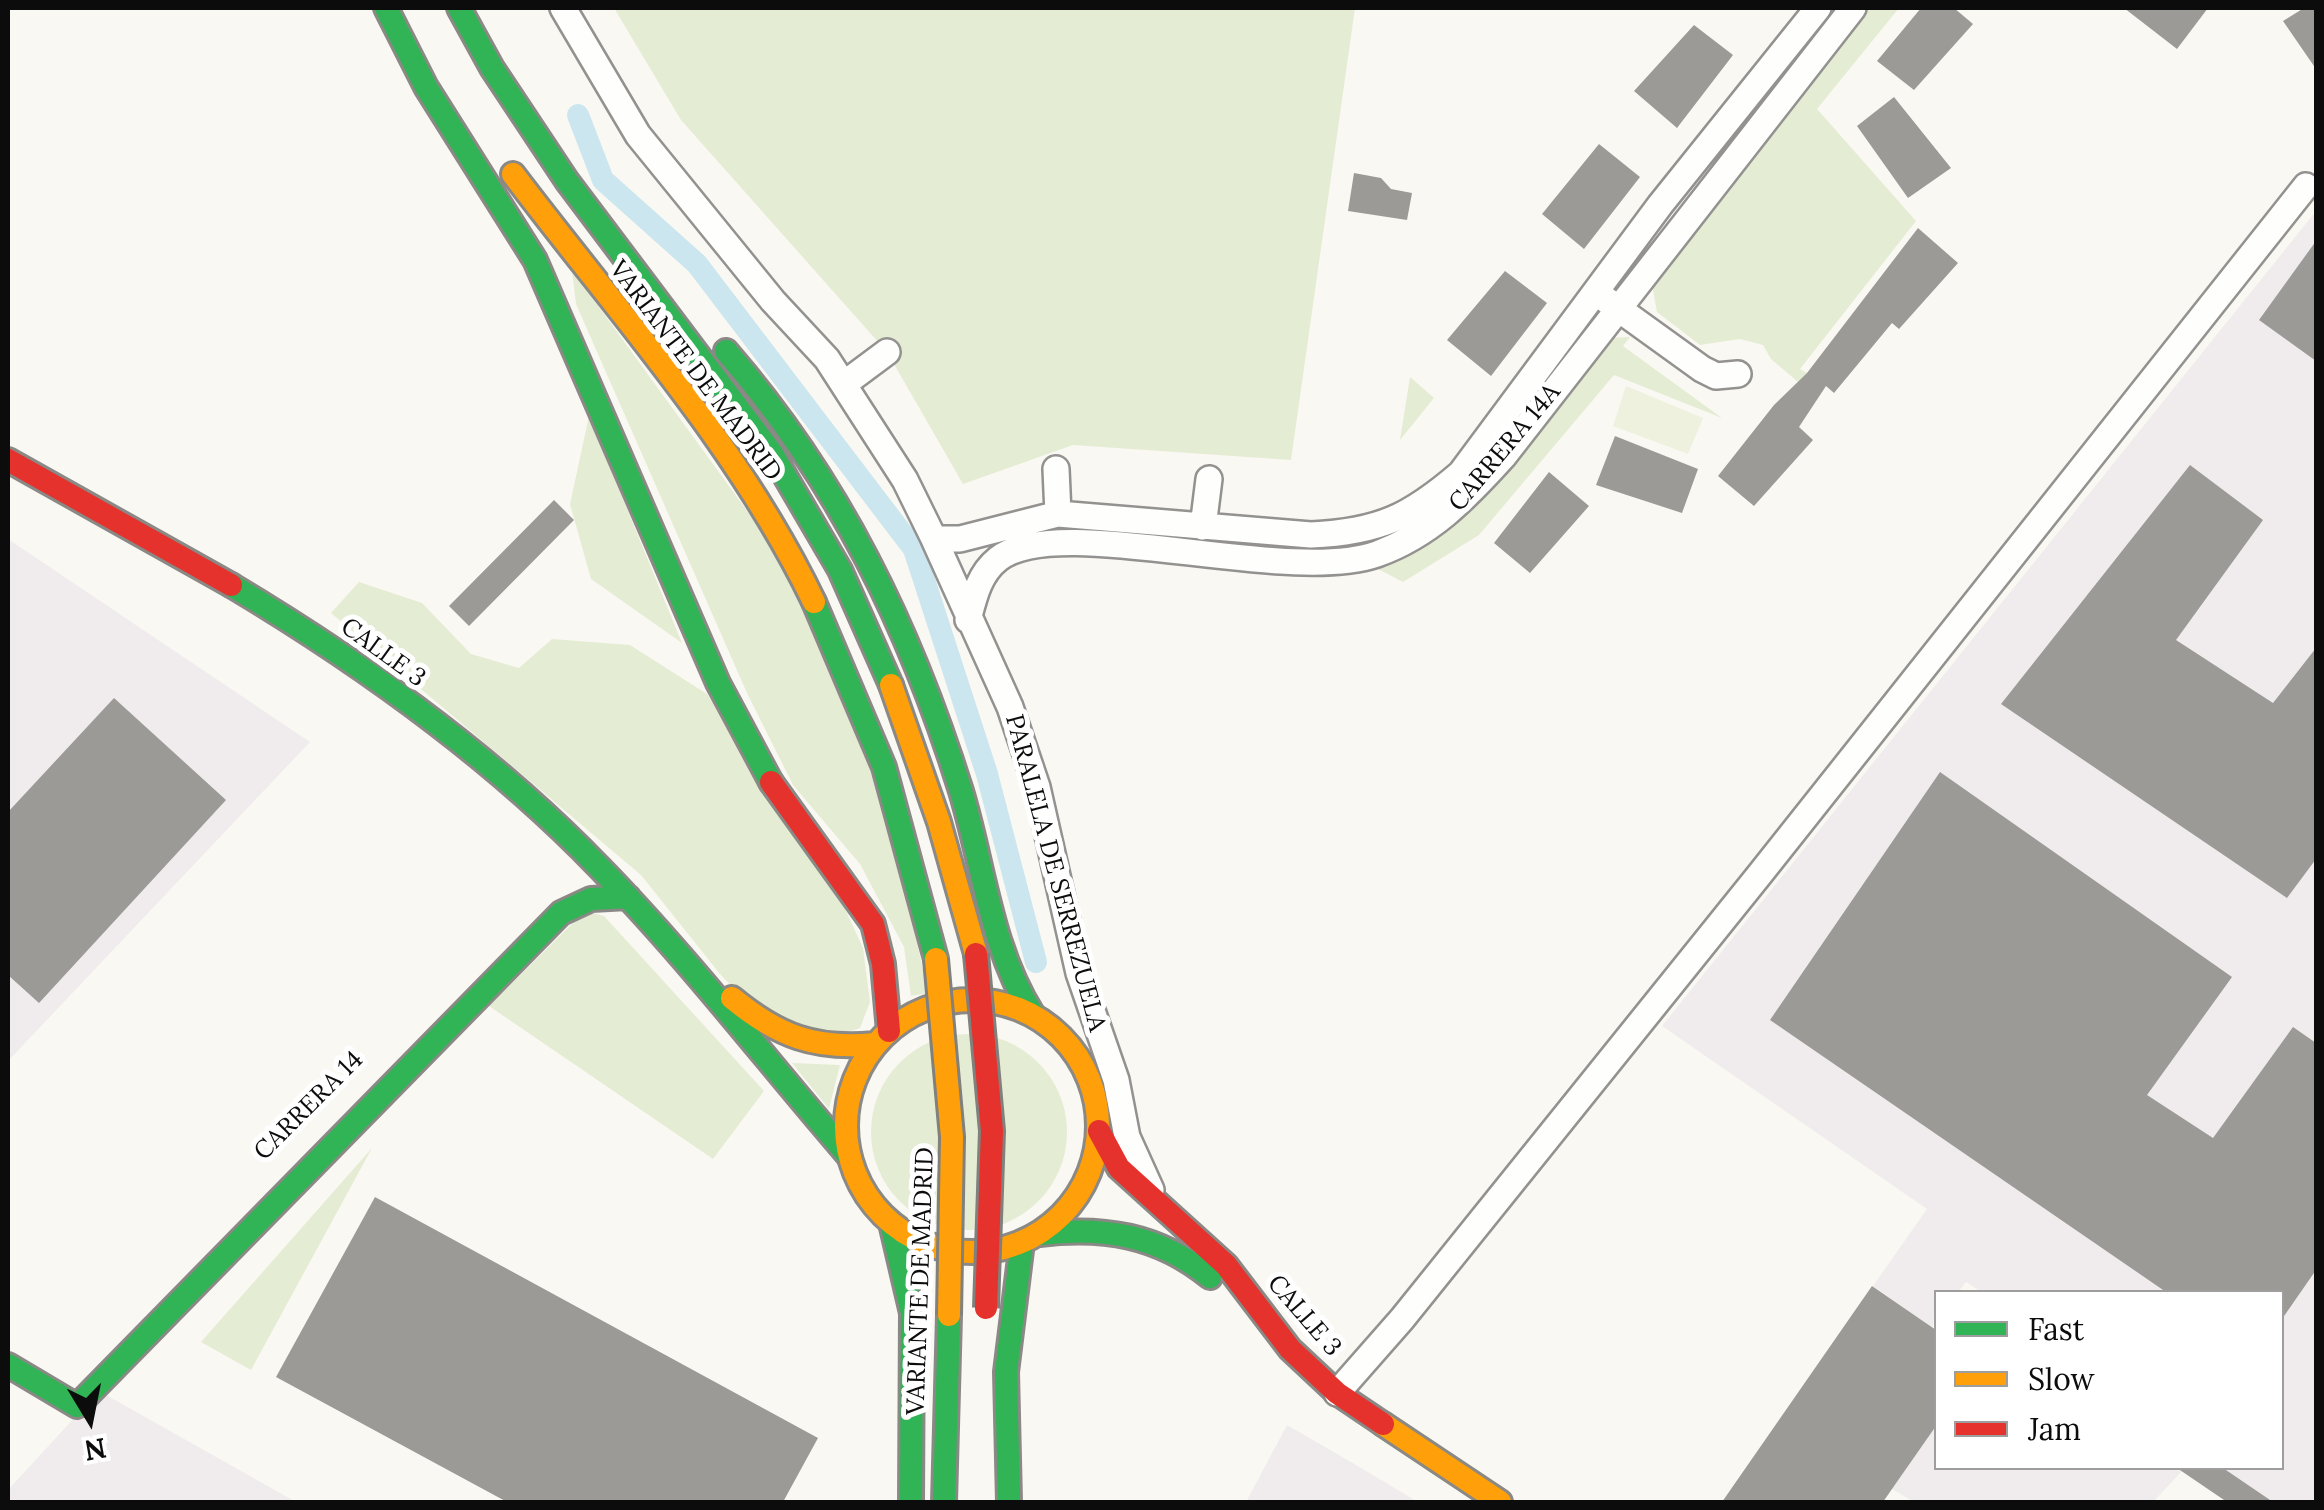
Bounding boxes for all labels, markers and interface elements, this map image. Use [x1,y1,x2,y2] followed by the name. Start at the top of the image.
[602,255,788,487] street label: VARIANTE DE MADRID
[1443,378,1567,518] street label: CARRERA 14A
[335,612,431,694] street label: CALLE 3
[998,711,1112,1035] street label: PARALELA DE SERREZUELA
[248,1045,370,1167] street label: CARRERA 14
[901,1147,941,1415] street label: VARIANTE DE MADRID
[1261,1269,1347,1363] street label: CALLE 3
[1934,1290,2284,1470] legend
[2028,1310,2084,1348] text: Fast
[2028,1360,2094,1398] text: Slow
[40,1370,140,1470] north arrow
[2028,1410,2081,1448] text: Jam
[81,1430,109,1469] text: N

